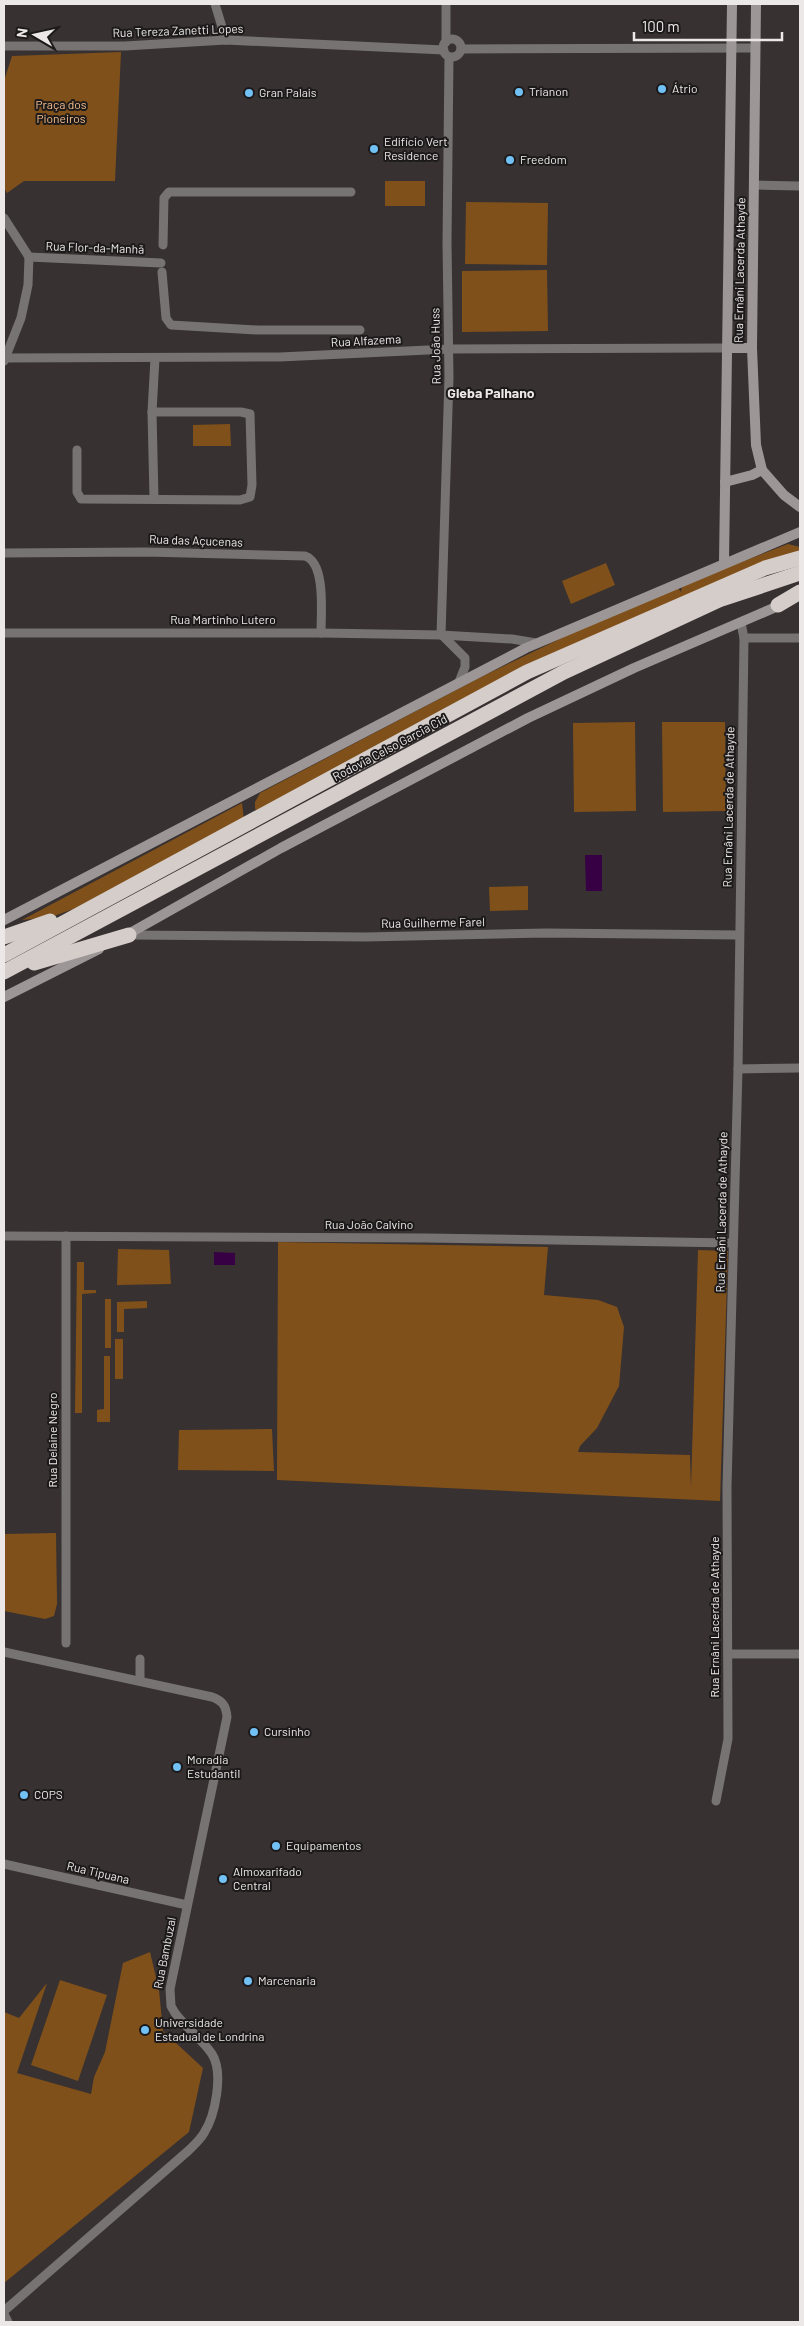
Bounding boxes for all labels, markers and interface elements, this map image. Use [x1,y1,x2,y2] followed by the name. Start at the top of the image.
[10,10,60,60] north arrow
[634,10,782,42] scale bar
[642,17,680,35] text: 100 m
[112,21,244,39] street label: Rua Tereza Zanetti Lopes
[13,27,31,39] text: N
[672,81,697,95] place label: Átrio
[656,83,668,95] marker: Átrio
[529,84,568,98] place label: Trianon
[259,85,317,99] place label: Gran Palais
[513,86,525,98] marker: Trianon
[243,87,255,99] marker: Gran Palais
[35,97,87,125] park label: Praça dos Pioneiros
[384,134,448,162] place label: Edifício Vert Residence
[368,143,380,155] marker: Edifício Vert Residence
[520,152,567,166] place label: Freedom
[504,154,516,166] marker: Freedom
[731,197,747,343] street label: Rua Ernâni Lacerda Athayde
[46,238,145,256] street label: Rua Flor-da-Manhã
[427,307,443,384] street label: Rua João Huss
[330,331,401,349] street label: Rua Alfazema
[447,384,535,401] district label: Gleba Palhano
[149,531,243,549] street label: Rua das Açucenas
[170,612,276,626] street label: Rua Martinho Lutero
[330,711,449,783] street label: Rodovia Celso Garcia Cid
[720,726,736,888] street label: Rua Ernâni Lacerda de Athayde
[381,914,485,930] street label: Rua Guilherme Farel
[713,1131,729,1293] street label: Rua Ernâni Lacerda de Athayde
[325,1217,413,1231] street label: Rua João Calvino
[45,1392,59,1488] street label: Rua Delaine Negro
[707,1536,721,1698] street label: Rua Ernâni Lacerda de Athayde
[264,1724,310,1738] place label: Cursinho
[248,1726,260,1738] marker: Cursinho
[187,1752,240,1780] place label: Moradia Estudantil
[171,1761,183,1773] marker: Moradia Estudantil
[34,1787,63,1801] place label: COPS
[18,1789,30,1801] marker: COPS
[286,1838,362,1852] place label: Equipamentos
[270,1840,282,1852] marker: Equipamentos
[66,1858,131,1886] street label: Rua Tipuana
[233,1864,302,1892] place label: Almoxarifado Central
[217,1873,229,1885] marker: Almoxarifado Central
[150,1916,178,1990] street label: Rua Bambuzal
[258,1973,316,1987] place label: Marcenaria
[242,1975,254,1987] marker: Marcenaria
[155,2015,264,2043] place label: Universidade Estadual de Londrina
[139,2024,151,2036] marker: Universidade Estadual de Londrina

